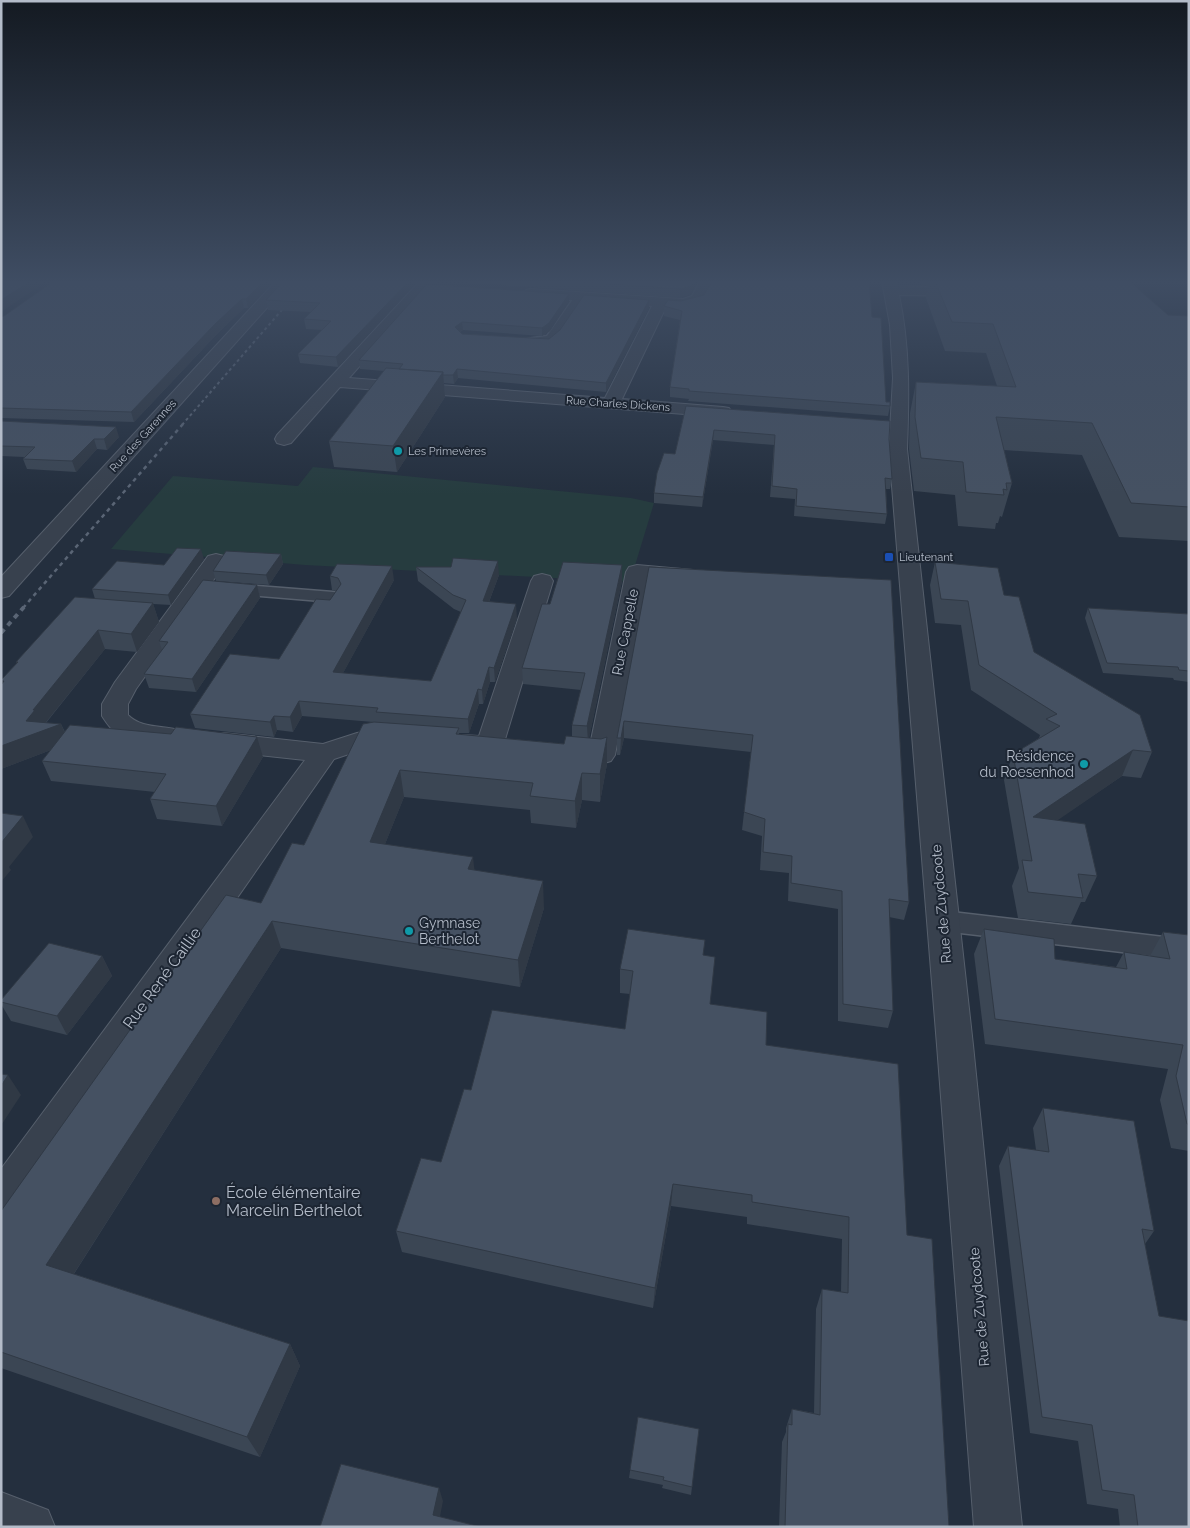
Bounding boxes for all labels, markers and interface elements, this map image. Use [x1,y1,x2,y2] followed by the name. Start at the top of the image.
[566,394,670,414] street label: Rue Charles Dickens
[107,397,179,475] street label: Rue des Garennes
[392,445,404,457] marker: Les Primevères
[408,445,486,458] place label: Les Primevères
[883,551,895,563] marker: Lieutenant
[899,551,954,564] place label: Lieutenant
[609,587,641,677] street label: Rue Cappelle
[980,748,1074,780] place label: Résidence du Roesenhod
[1078,758,1090,770] marker: Résidence du Roesenhod
[928,844,954,964] street label: Rue de Zuydcoote
[419,915,480,947] place label: Gymnase Berthelot
[119,924,205,1032] street label: Rue René Caillie
[403,925,415,937] marker: Gymnase Berthelot
[226,1182,363,1220] place label: École élémentaire Marcelin Berthelot
[210,1195,222,1207] marker: École élémentaire Marcelin Berthelot
[966,1247,992,1367] street label: Rue de Zuydcoote

